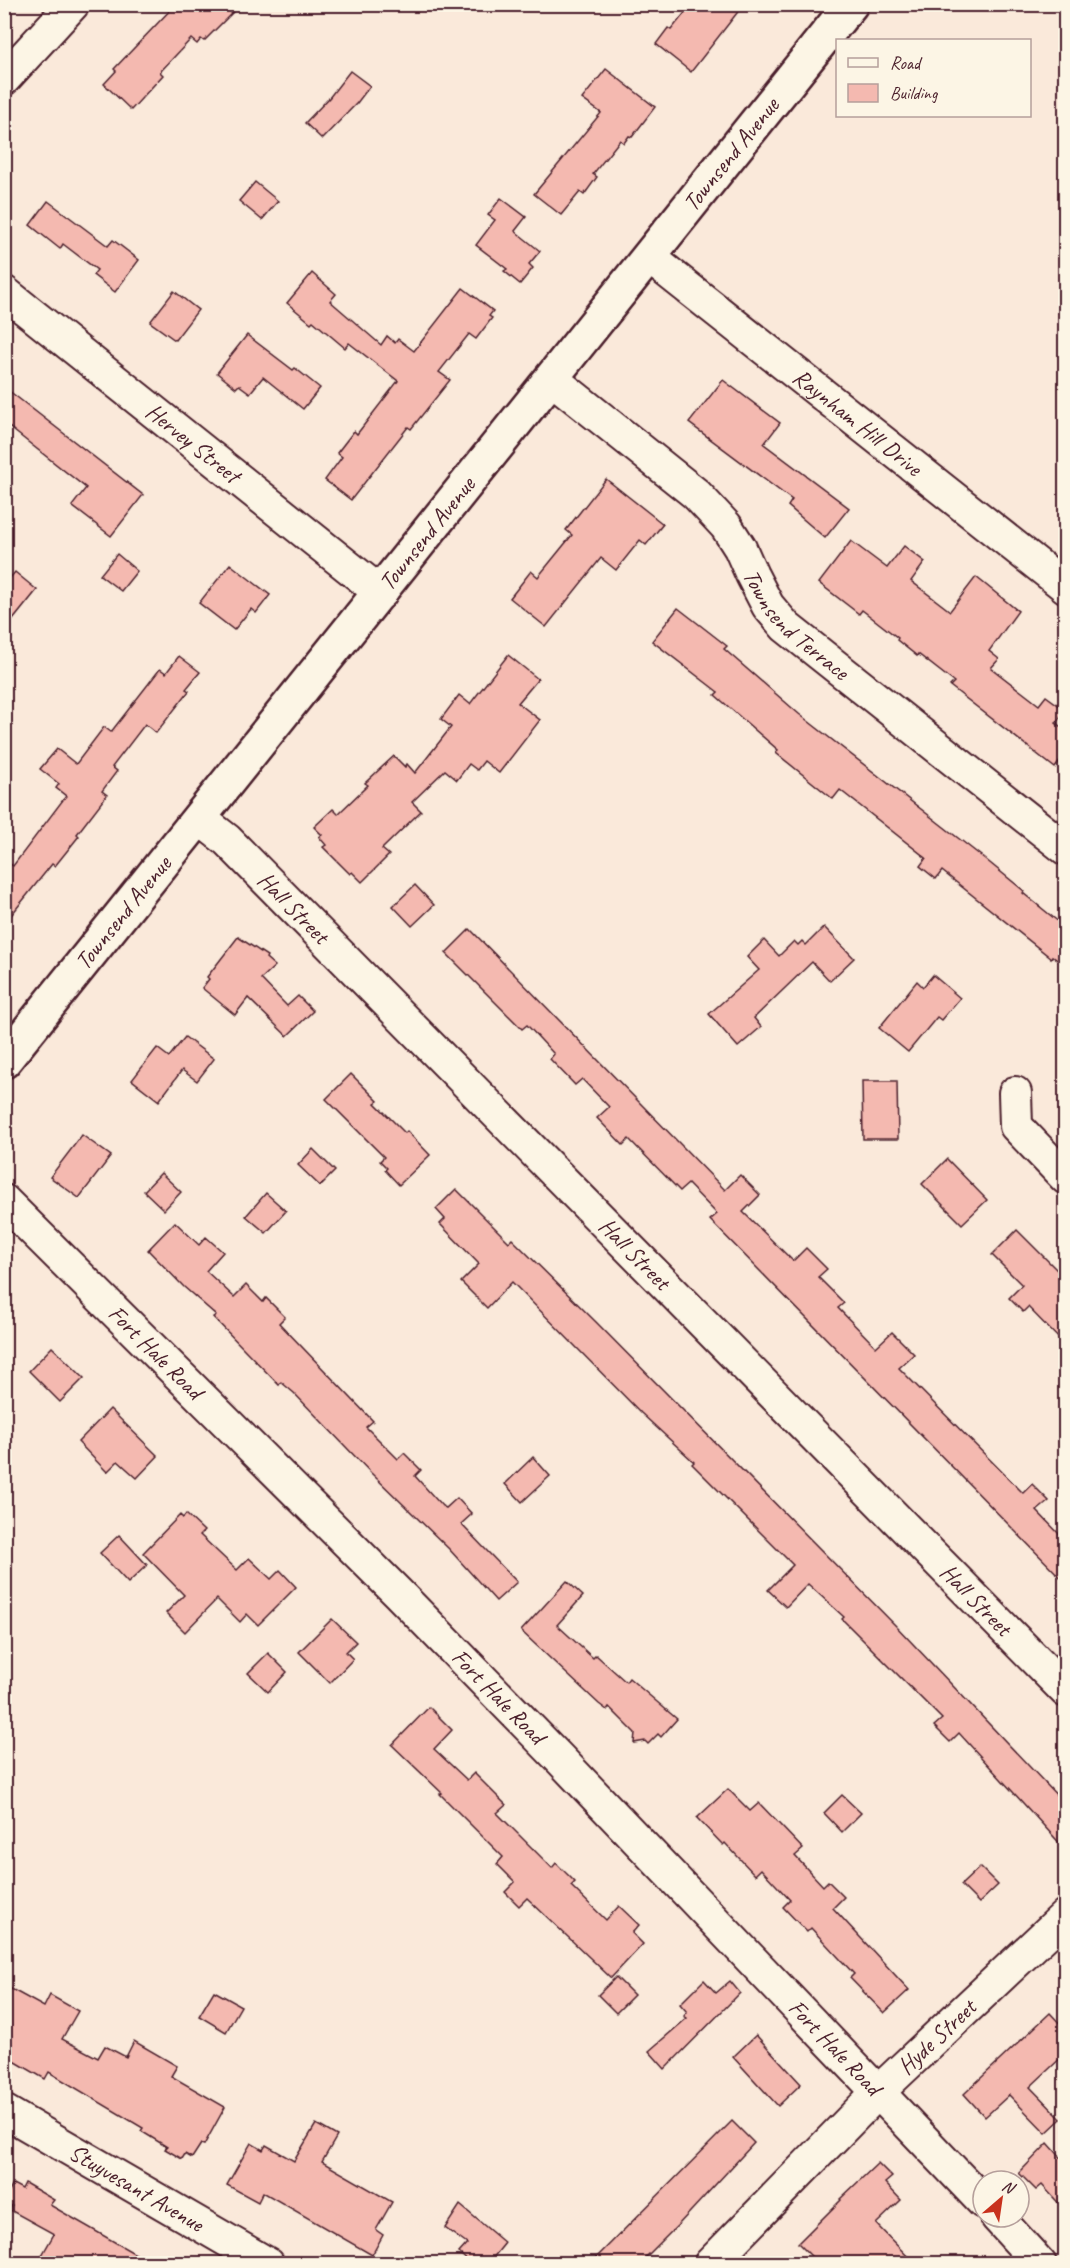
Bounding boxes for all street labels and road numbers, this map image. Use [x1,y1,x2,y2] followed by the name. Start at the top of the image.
[676,89,787,217] street label: Townsend Avenue
[787,362,930,484] street label: Raynham Hill Drive
[140,396,249,492] street label: Hervey Street
[372,469,483,596] street label: Townsend Avenue
[736,565,857,688] street label: Townsend Terrace
[68,848,179,976] street label: Townsend Avenue
[251,865,337,951] street label: Hall Street
[593,1211,678,1298] street label: Hall Street
[102,1298,212,1408] street label: Fort Hale Road
[934,1557,1020,1644] street label: Hall Street
[446,1642,554,1753] street label: Fort Hale Road
[891,1991,984,2081] street label: Hyde Street
[782,1993,890,2104] street label: Fort Hale Road
[64,2137,211,2240] street label: Stuyvesant Avenue

